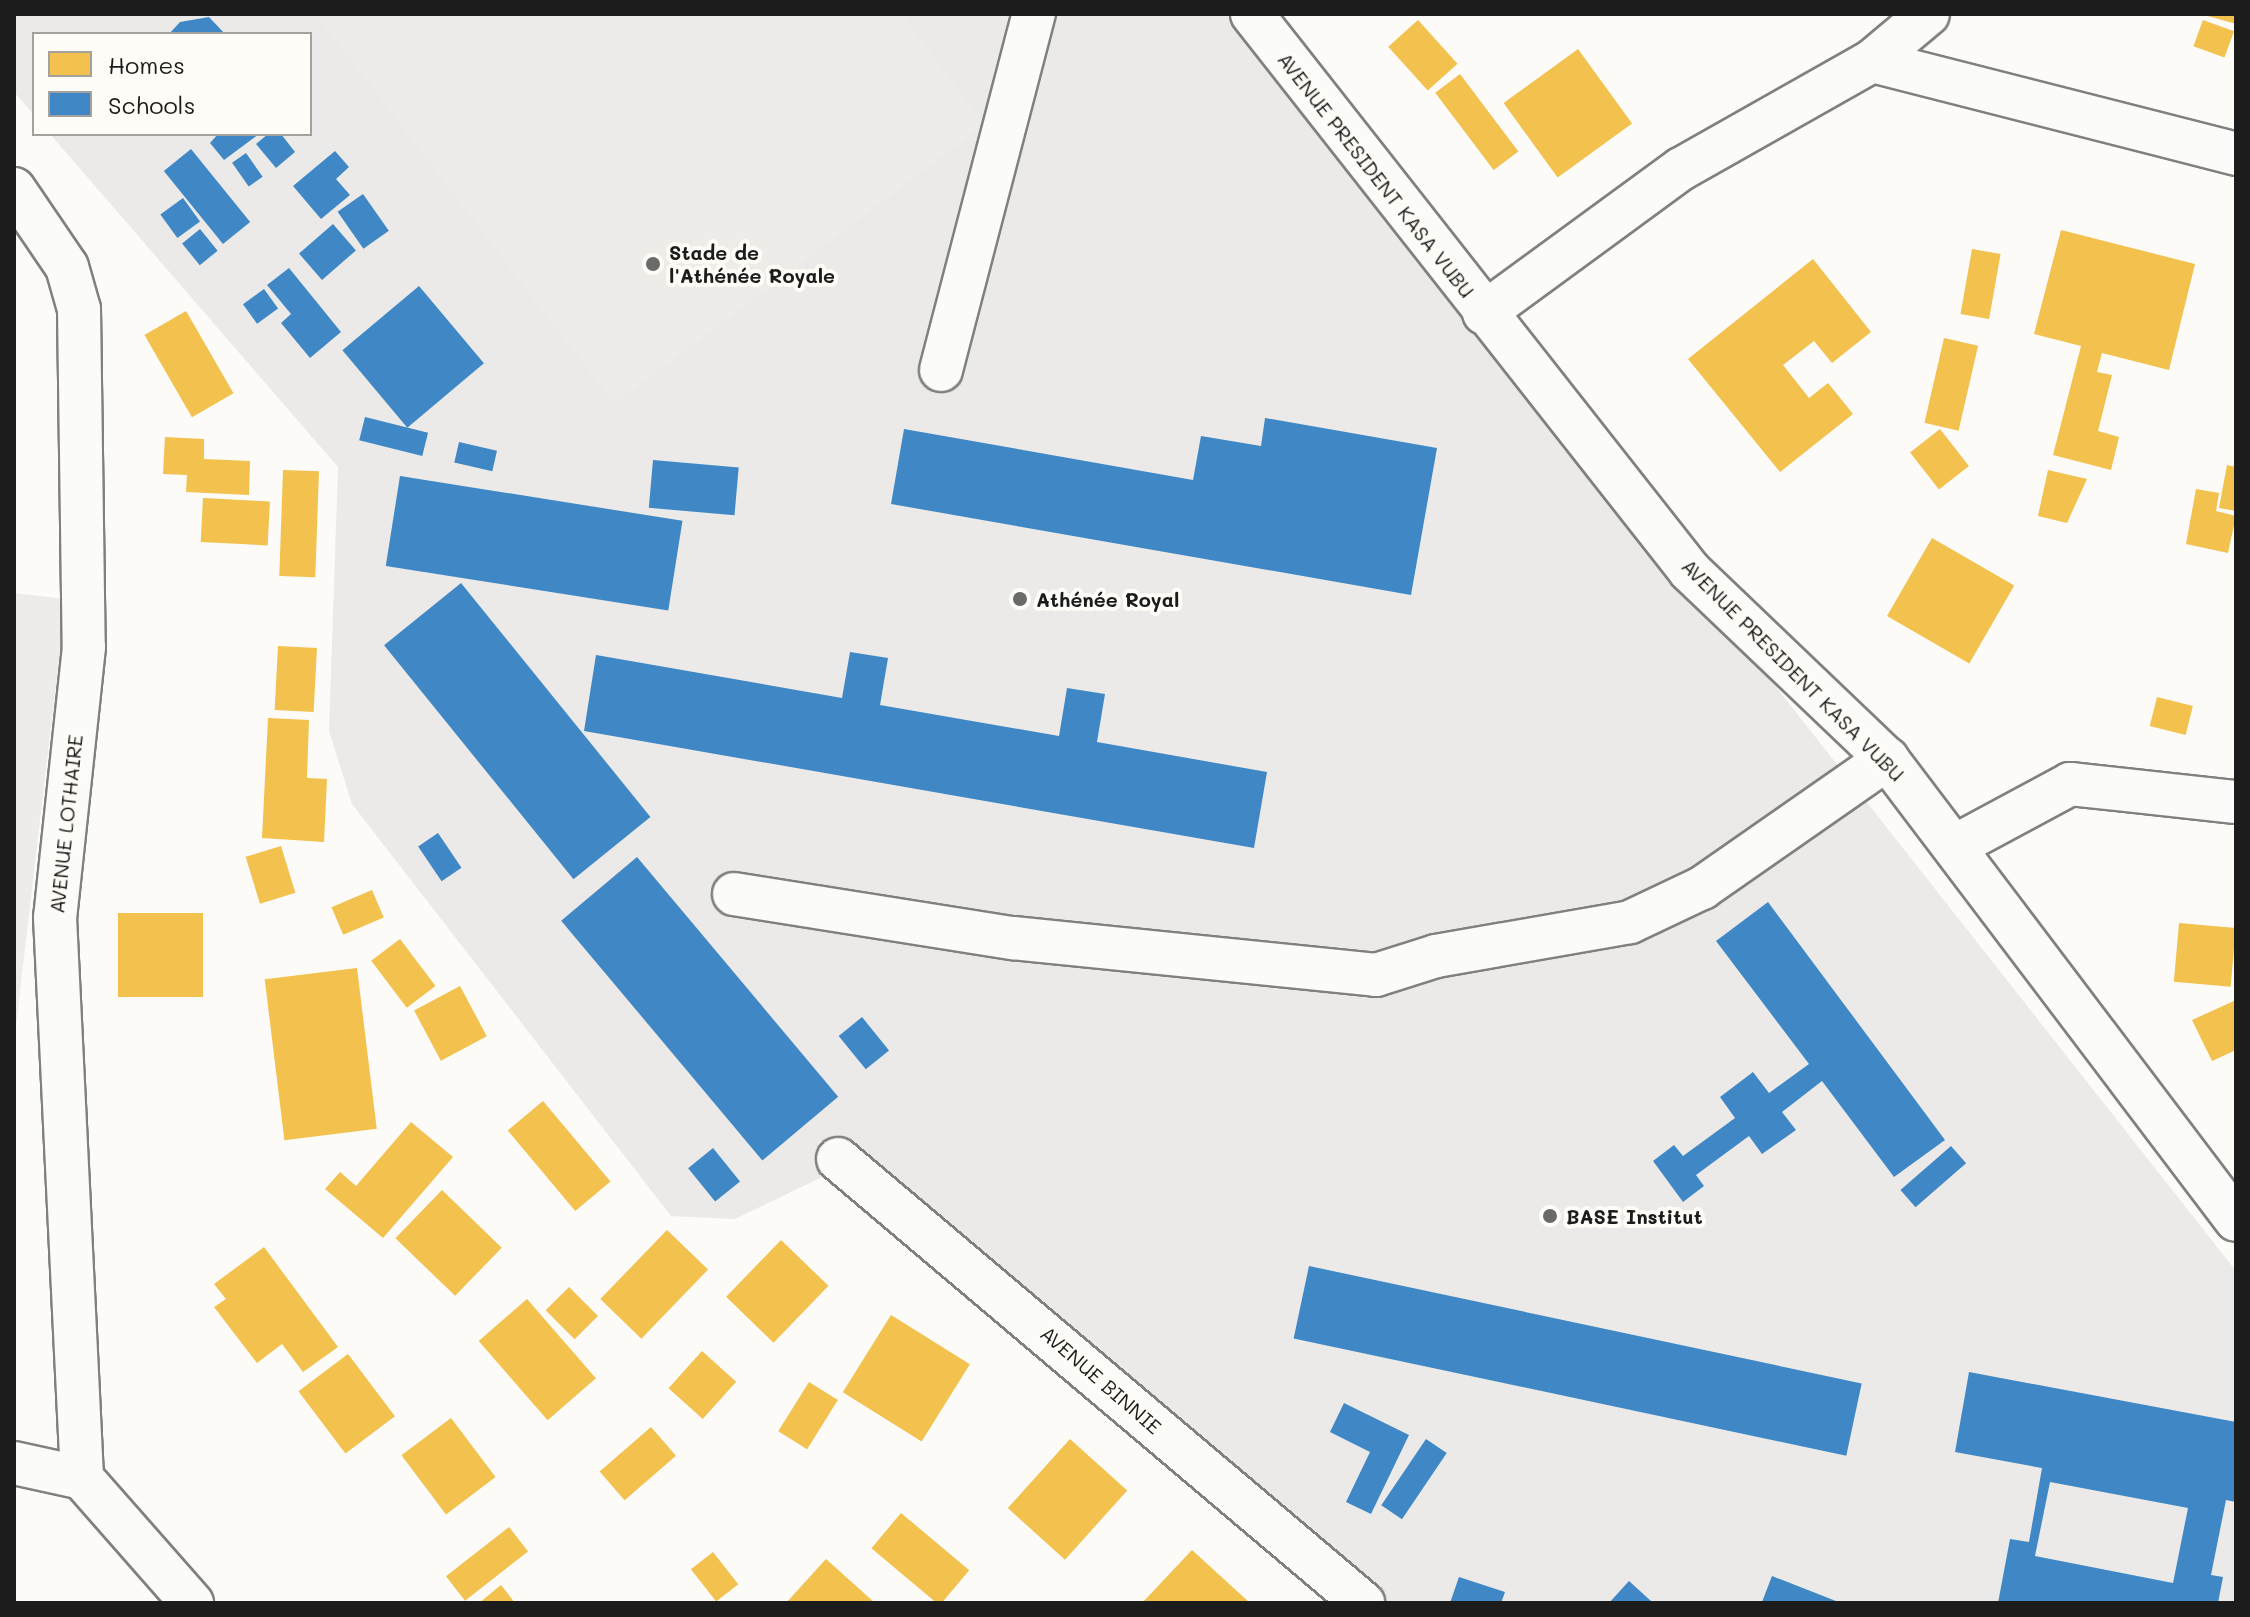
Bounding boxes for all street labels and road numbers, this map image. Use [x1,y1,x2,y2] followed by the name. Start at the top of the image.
[1273,48,1479,302] street label: AVENUE PRESIDENT KASA VUBU
[1677,554,1909,786] street label: AVENUE PRESIDENT KASA VUBU
[45,733,87,915] street label: AVENUE LOTHAIRE
[1036,1321,1166,1439] street label: AVENUE BINNIE

